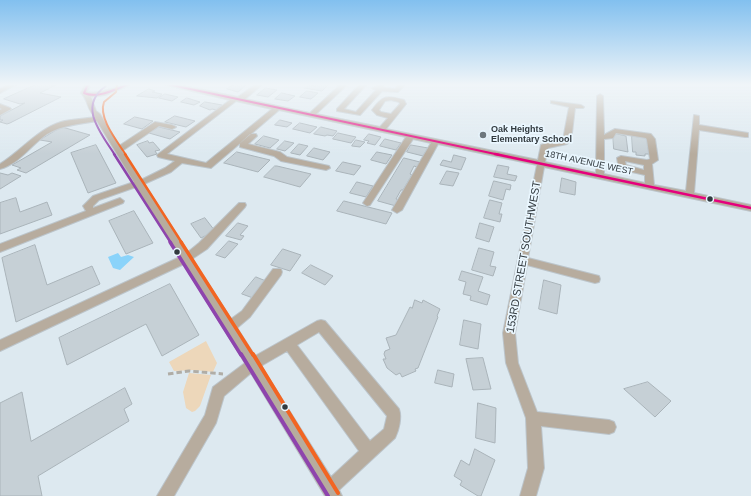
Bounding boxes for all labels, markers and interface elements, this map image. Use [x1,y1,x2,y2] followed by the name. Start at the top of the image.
[491,125,572,146] place label: Oak Heights Elementary School
[478,130,488,140] marker: Oak Heights Elementary School
[544,148,634,178] street label: 18TH AVENUE WEST
[504,180,544,334] street label: 153RD STREET SOUTHWEST
[705,194,715,204] unlabelled marker
[172,247,182,257] unlabelled marker
[280,402,290,412] unlabelled marker

